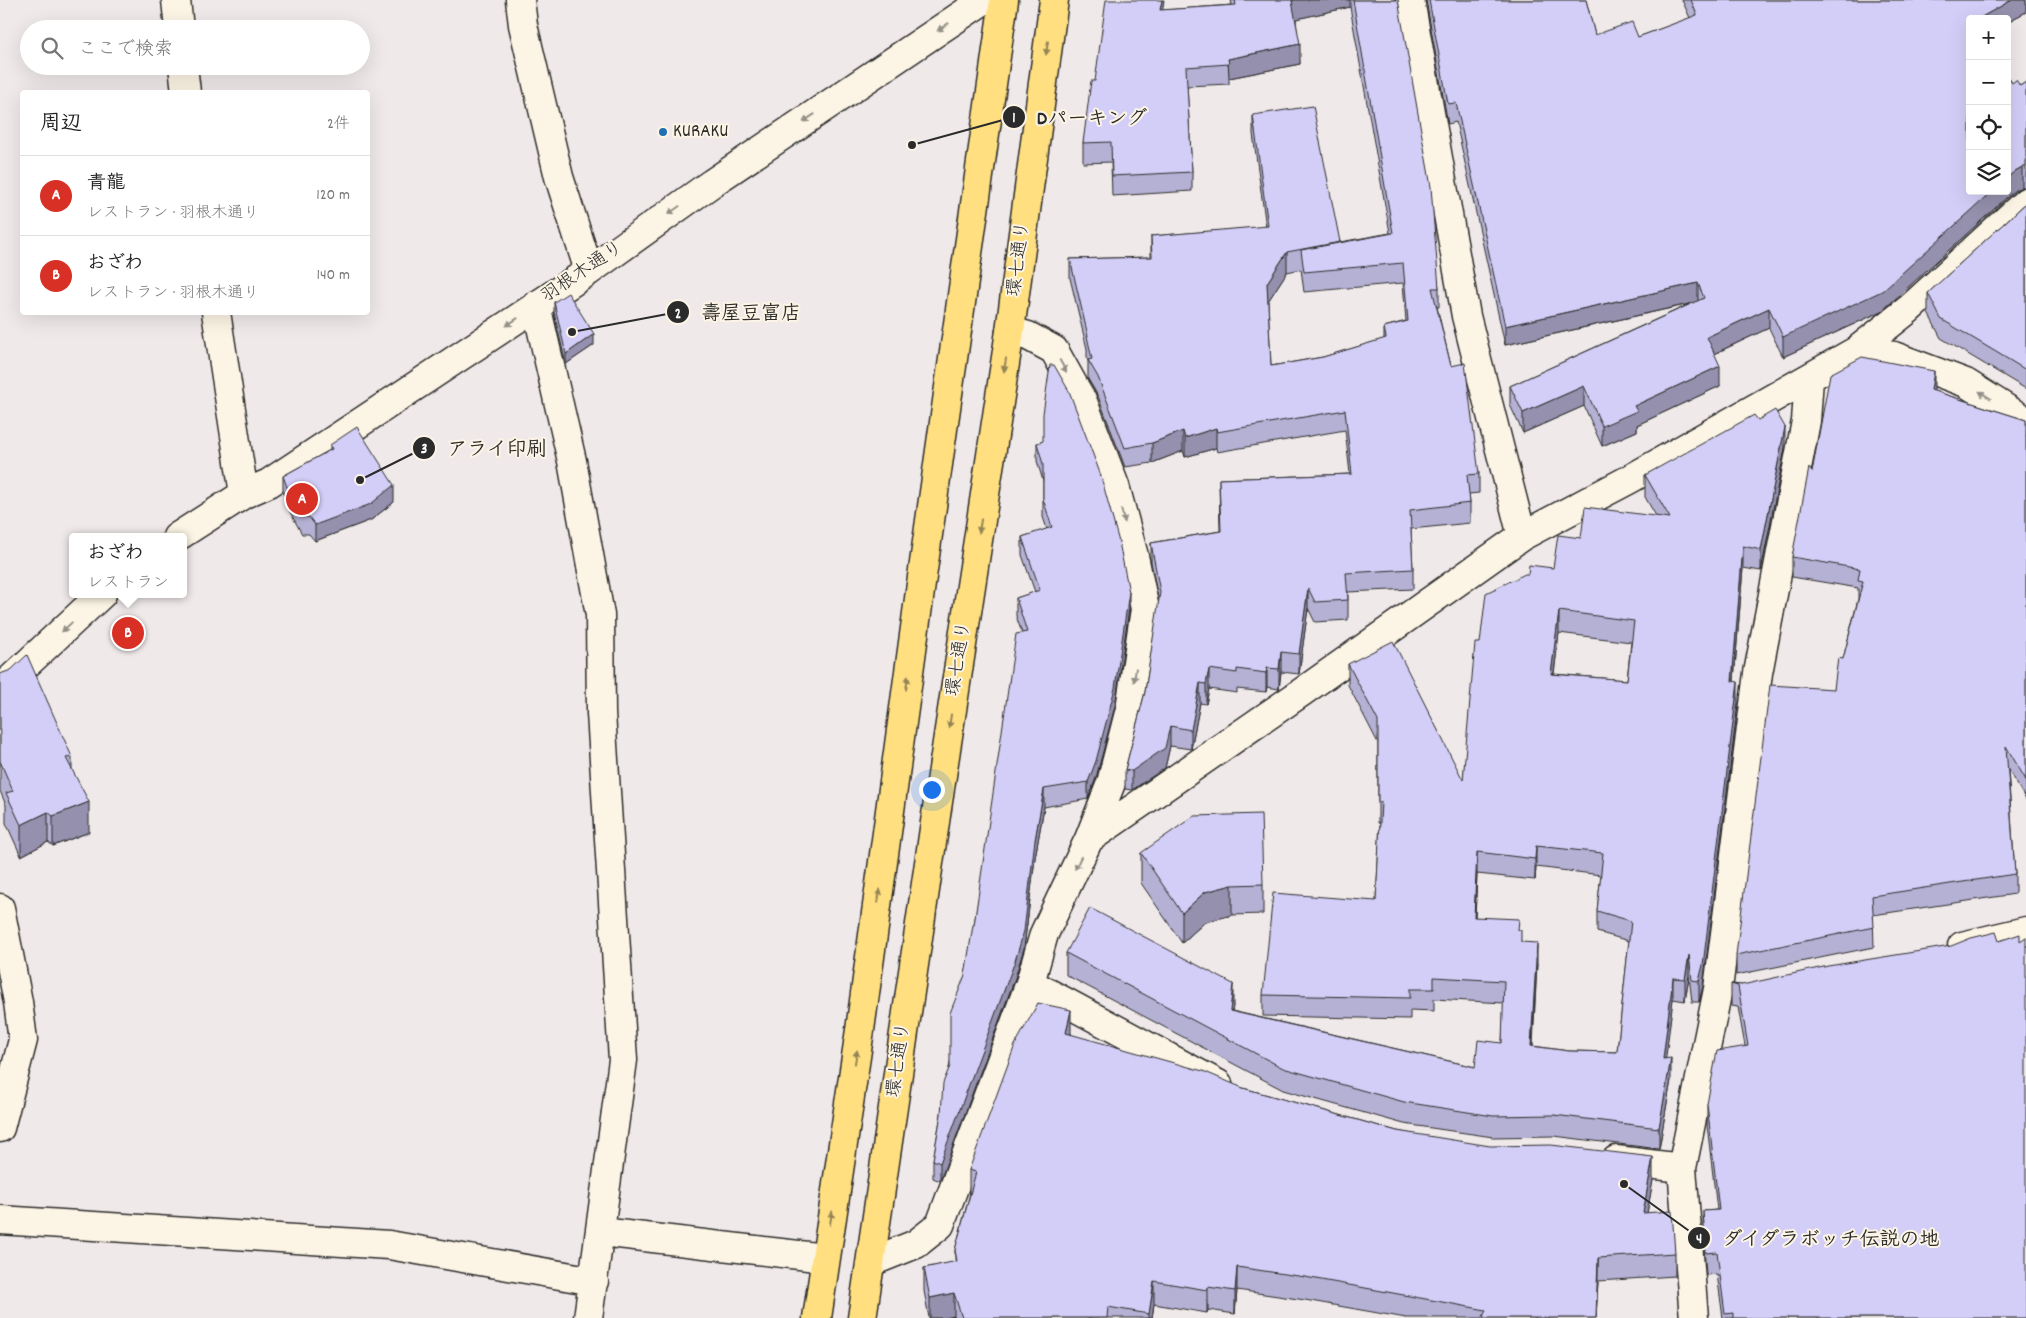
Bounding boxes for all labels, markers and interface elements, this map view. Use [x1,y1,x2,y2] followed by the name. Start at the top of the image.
[1966,15,2011,195] map controls
[1966,15,2011,60] button: +
[20,20,370,75] search box
[936,22,950,32] one-way arrow
[38,34,66,62] icon: search
[78,37,173,64] text: ここで検索
[1043,41,1051,57] one-way arrow
[1966,60,2011,105] button: −
[1001,99,1157,134] callout: Dパーキング
[1966,105,2011,150] button: locate
[1037,106,1147,134] text: Dパーキング
[1012,108,1016,130] text: 1
[40,110,82,140] text: 周辺
[327,113,350,136] text: 2件
[802,114,816,123] one-way arrow
[673,119,729,146] place label: KURAKU
[657,126,669,138] marker: KURAKU
[1966,150,2011,195] button: layers
[87,171,125,198] text: 青龍
[52,184,60,207] text: A
[316,184,350,207] text: 120 m
[87,202,259,225] text: レストラン · 羽根木通り
[668,205,681,215] one-way arrow
[1002,220,1038,298] street label: 環七通り
[536,235,630,311] street label: 羽根木通り
[87,251,144,278] text: おざわ
[52,264,60,287] text: B
[316,264,350,287] text: 140 m
[87,282,259,305] text: レストラン · 羽根木通り
[666,295,811,330] callout: 壽屋豆富店
[701,301,801,329] text: 壽屋豆富店
[675,304,681,326] text: 2
[505,317,518,327] one-way arrow
[1000,358,1008,374] one-way arrow
[1059,358,1067,373] one-way arrow
[1978,391,1991,400] one-way arrow
[412,430,557,465] callout: アライ印刷
[447,437,547,465] text: アライ印刷
[421,439,428,461] text: 3
[286,480,318,518] pin: A
[1120,508,1128,523] one-way arrow
[976,518,984,534] one-way arrow
[69,533,187,598] popup
[87,541,144,568] text: おざわ
[87,572,169,595] text: レストラン
[112,614,144,652] pin: B
[941,619,979,699] street label: 環七通り
[61,621,73,633] one-way arrow
[1131,668,1139,684] one-way arrow
[904,675,912,691] one-way arrow
[946,714,954,730] one-way arrow
[919,777,945,803] your location
[1074,856,1082,870] one-way arrow
[875,888,883,904] one-way arrow
[881,1020,919,1100] street label: 環七通り
[853,1049,861,1065] one-way arrow
[828,1209,836,1225] one-way arrow
[1686,1221,1951,1256] callout: ダイダラボッチ伝説の地
[1722,1227,1940,1255] text: ダイダラボッチ伝説の地
[1696,1229,1702,1251] text: 4

